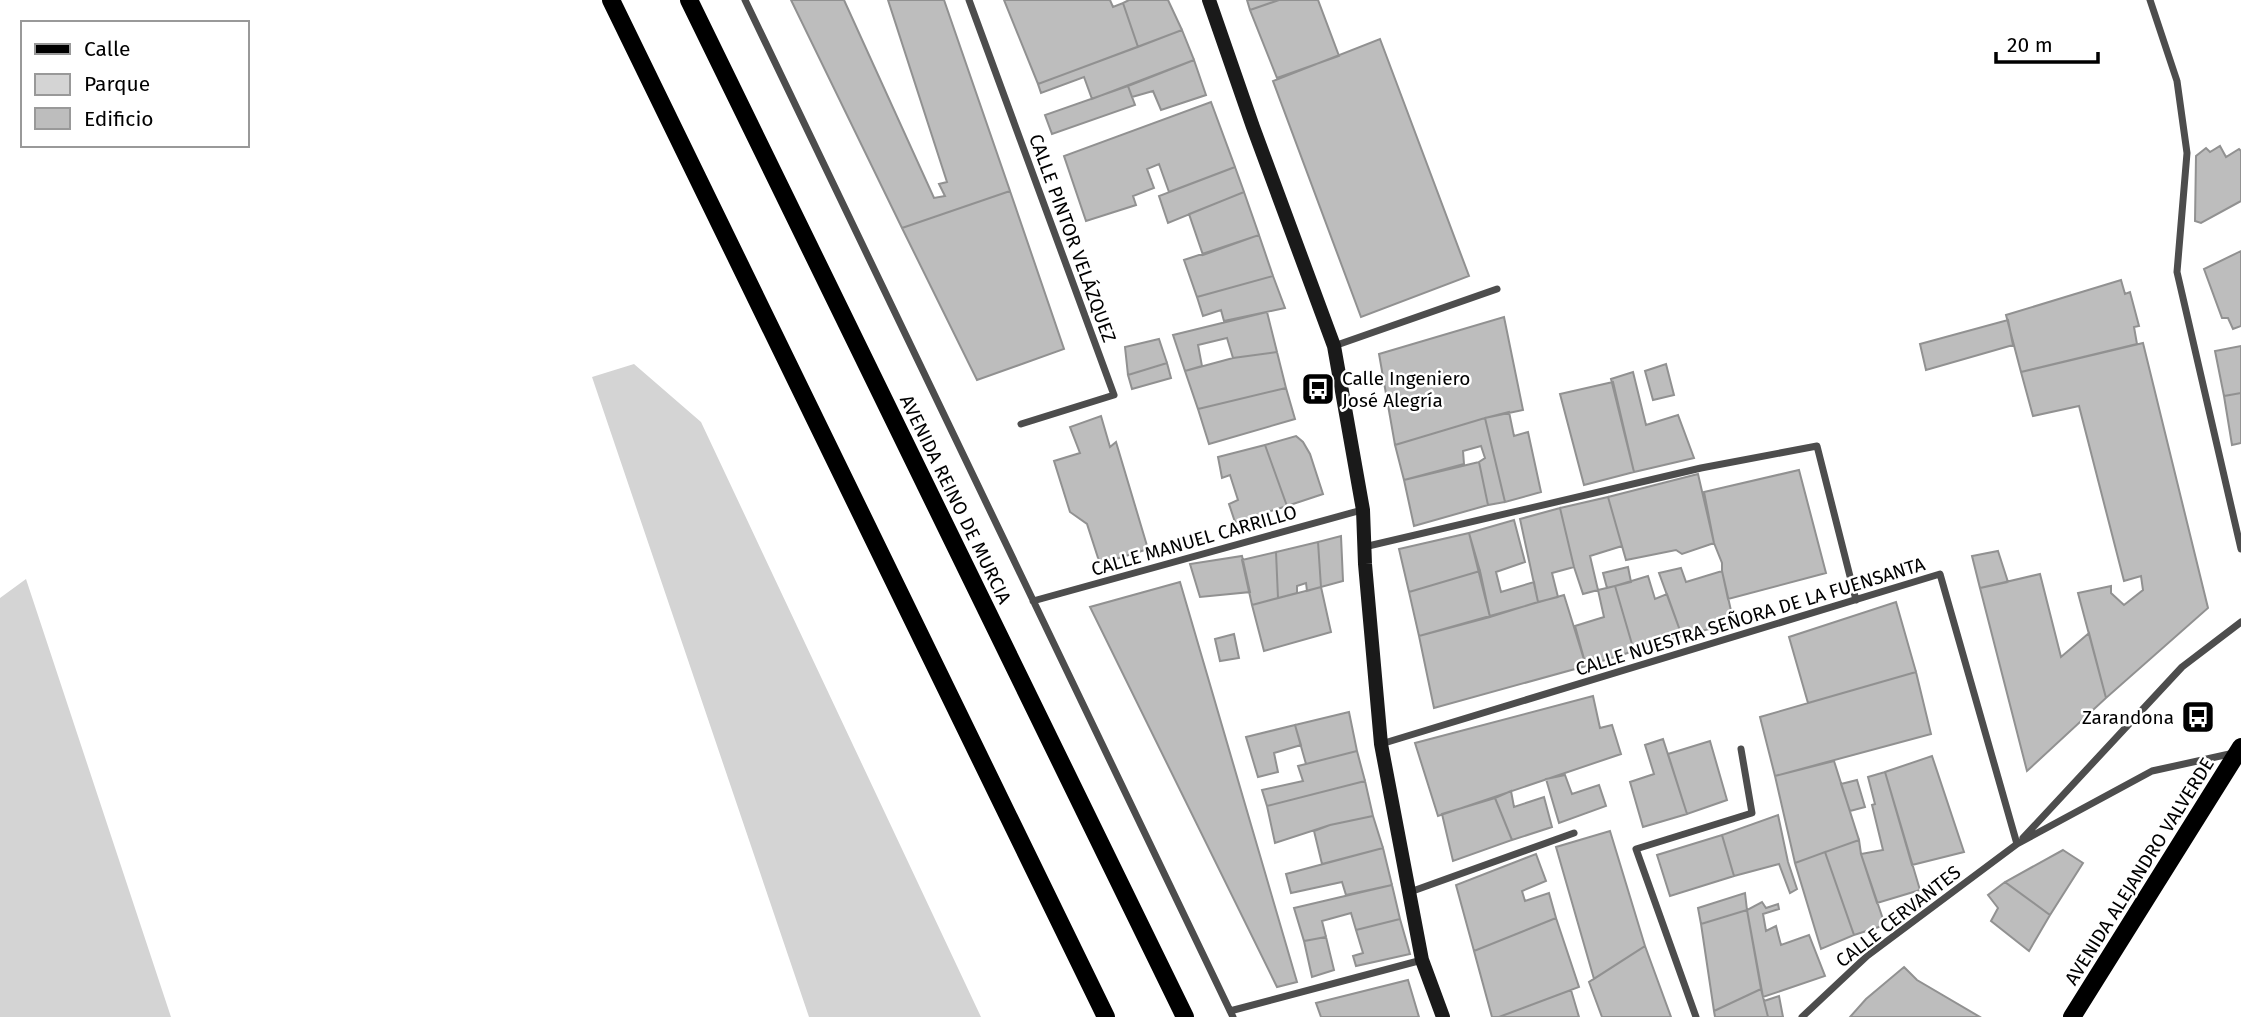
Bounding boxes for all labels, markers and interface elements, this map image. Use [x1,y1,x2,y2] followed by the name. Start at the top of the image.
[21,21,248,147] legend
[1996,21,2098,65] scale bar
[2007,32,2053,58] text: 20 m
[84,36,130,62] text: Calle
[84,71,150,97] text: Parque
[84,106,154,132] text: Edificio
[1024,131,1121,346] street label: CALLE PINTOR VELÁZQUEZ
[1342,367,1470,412] place label: Calle Ingeniero José Alegría
[1299,370,1337,408] bus stop icon: Calle Ingeniero José Alegría
[895,391,1016,608] street label: AVENIDA REINO DE MURCIA
[1089,500,1300,581] street label: CALLE MANUEL CARRILLO
[1573,552,1928,681] street label: CALLE NUESTRA SEÑORA DE LA FUENSANTA
[2179,698,2217,736] bus stop icon: Zarandona
[2082,706,2174,729] place label: Zarandona
[2060,753,2219,989] street label: AVENIDA ALEJANDRO VALVERDE
[1831,860,1965,972] street label: CALLE CERVANTES

